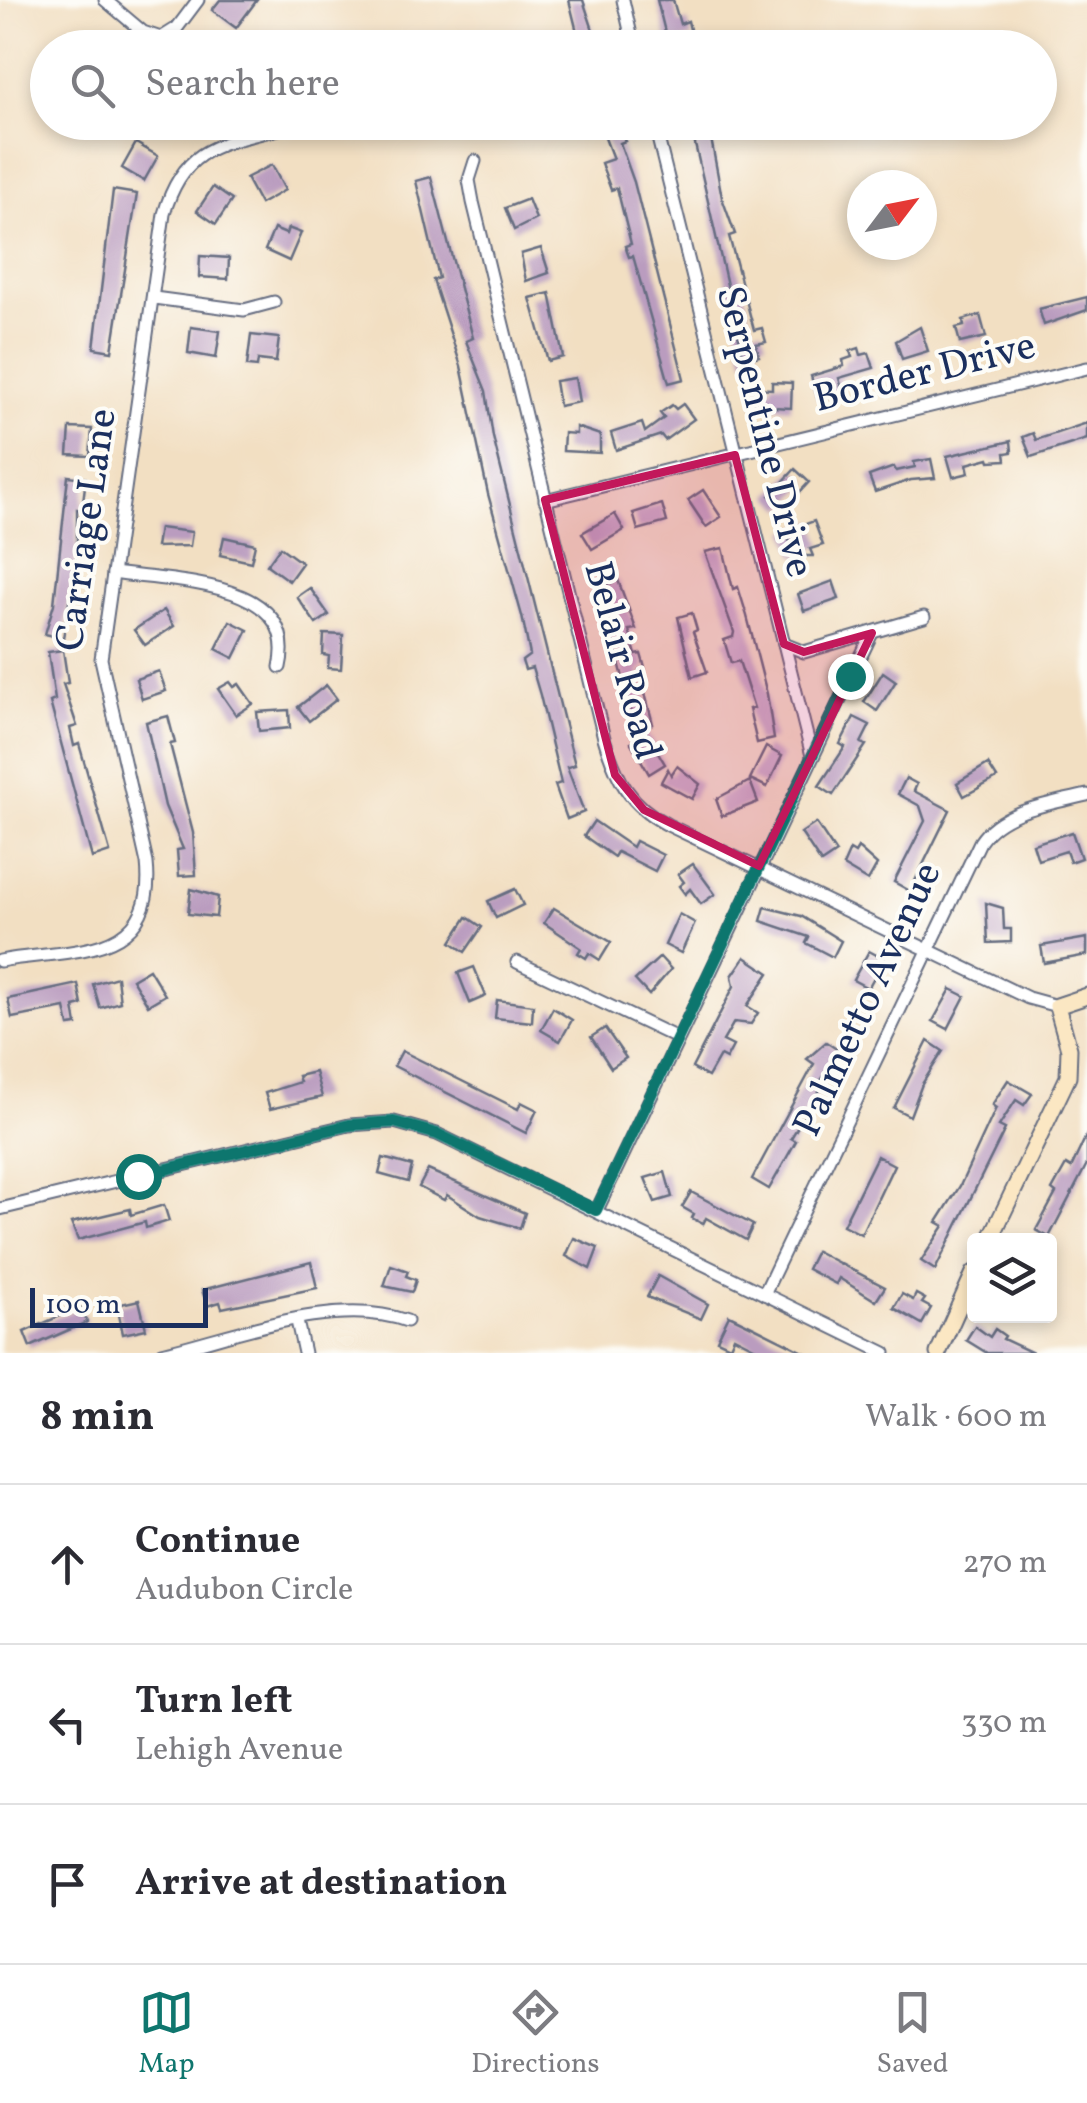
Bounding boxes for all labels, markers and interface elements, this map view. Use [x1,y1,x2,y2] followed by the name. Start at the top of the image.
[30,30,1057,140] search box
[65,58,120,113] icon: search
[145,59,340,112] text: Search here
[847,170,937,260] north arrow
[700,281,826,583] street label: Serpentine Drive
[808,319,1042,429] street label: Border Drive
[43,405,133,655] street label: Carriage Lane
[568,556,674,766] street label: Belair Road
[828,654,874,700] route end
[781,854,957,1146] street label: Palmetto Avenue
[116,1154,162,1200] route start
[967,1233,1057,1323] map controls
[967,1233,1057,1323] button: layers
[30,1283,208,1328] scale bar
[45,1286,120,1325] text: 100 m
[40,1389,154,1448] text: 8 min
[865,1396,1047,1440] text: Walk · 600 m
[135,1516,300,1569] text: Continue
[40,1537,95,1592] icon: ahead
[962,1542,1047,1586] text: 270 m
[135,1569,353,1613] text: Audubon Circle
[135,1676,292,1729] text: Turn left
[40,1697,95,1752] icon: left
[961,1702,1047,1746] text: 330 m
[135,1729,343,1773] text: Lehigh Avenue
[40,1857,95,1912] icon: arrive
[135,1858,508,1911] text: Arrive at destination
[138,1985,194,2084] tab: Map
[471,1985,600,2084] tab: Directions
[876,1985,949,2084] tab: Saved

